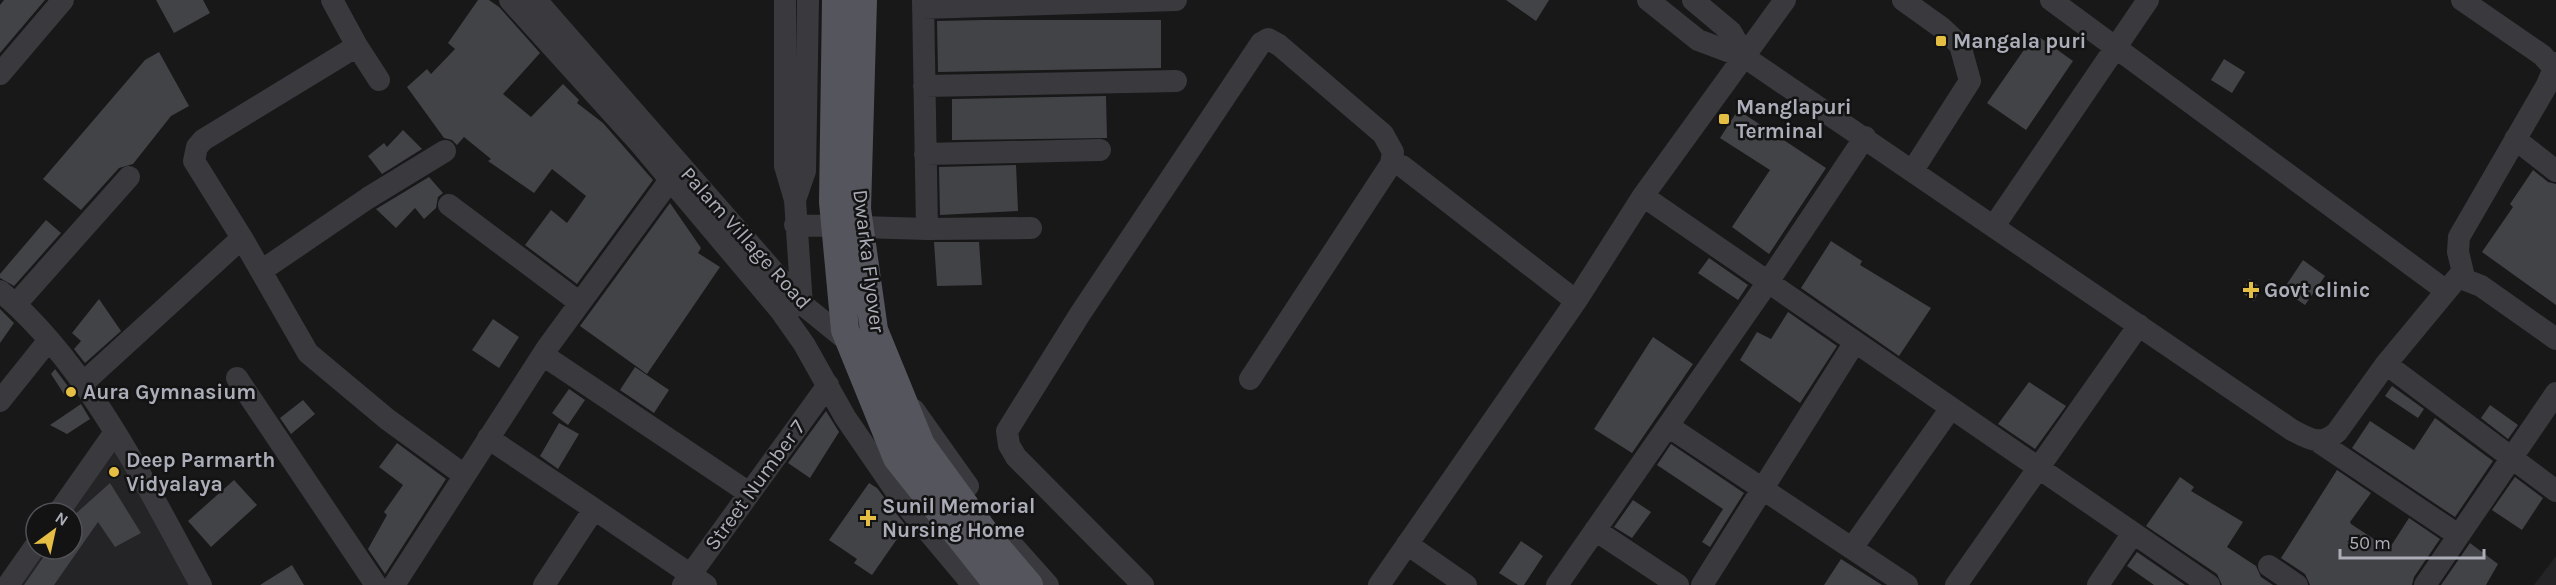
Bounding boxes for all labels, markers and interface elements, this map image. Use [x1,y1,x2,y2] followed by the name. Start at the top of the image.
[1953,29,2086,53] place label: Mangala puri
[1934,34,1948,48] marker: Mangala puri
[1736,95,1852,143] place label: Manglapuri Terminal
[1717,112,1731,126] marker: Manglapuri Terminal
[676,162,816,314] street label: Palam Village Road
[848,188,890,334] street label: Dwarka Flyover
[2264,278,2370,302] place label: Govt clinic
[2242,281,2260,299] marker: Govt clinic
[83,380,256,404] place label: Aura Gymnasium
[64,385,78,399] marker: Aura Gymnasium
[700,415,810,555] street label: Street Number 7
[126,448,275,496] place label: Deep Parmarth Vidyalaya
[107,465,121,479] marker: Deep Parmarth Vidyalaya
[882,494,1035,542] place label: Sunil Memorial Nursing Home
[24,501,84,561] north arrow
[52,508,72,530] text: N
[859,509,877,527] marker: Sunil Memorial Nursing Home
[2340,522,2484,560] scale bar
[2349,532,2391,554] text: 50 m

